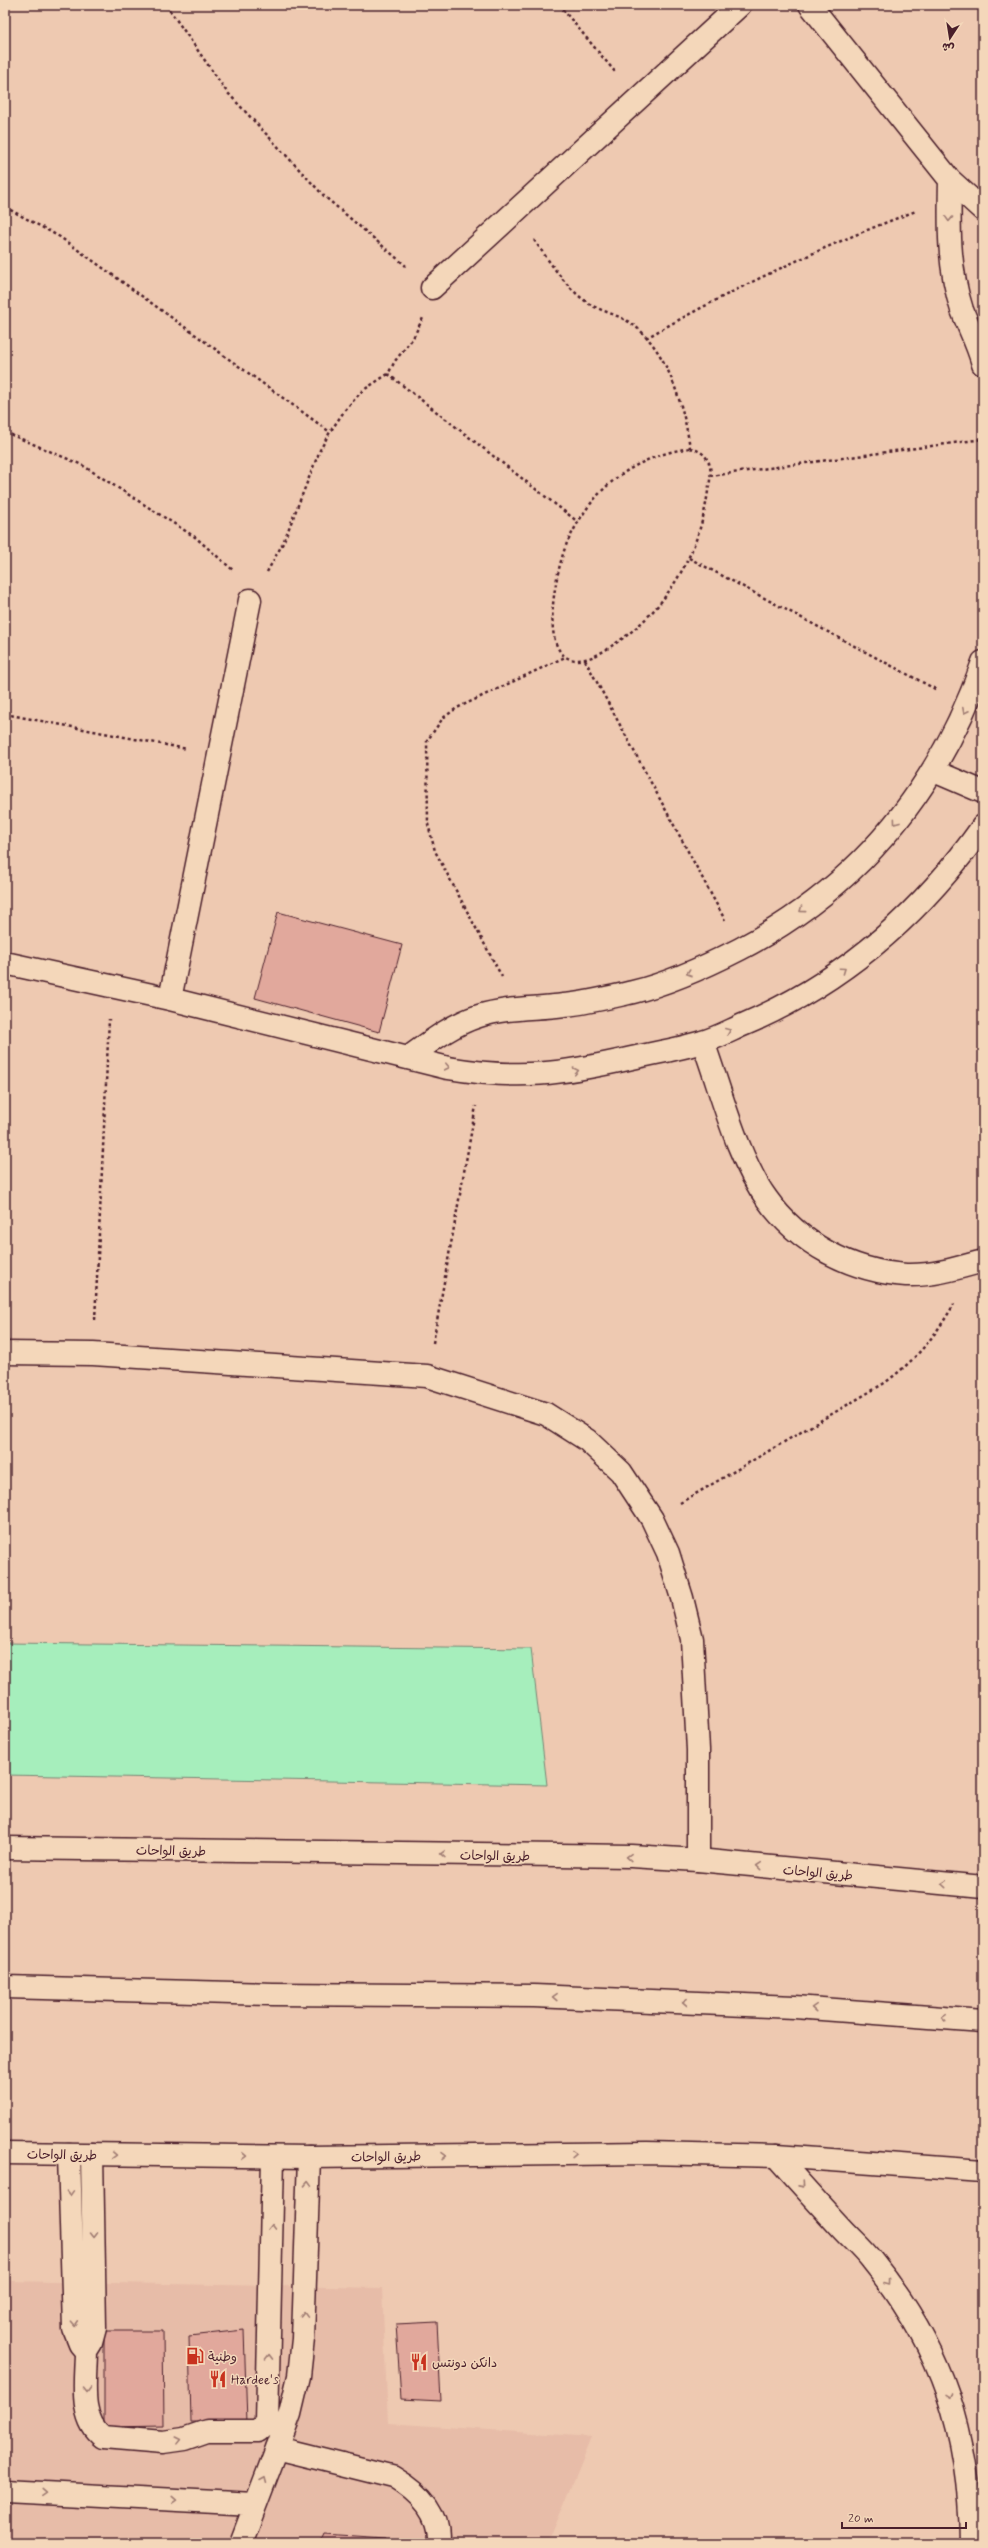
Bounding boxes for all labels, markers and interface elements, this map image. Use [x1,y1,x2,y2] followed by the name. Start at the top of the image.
[930,18,970,58] north arrow
[941,39,956,55] text: ش
[944,216,953,222] one-way arrow
[962,707,970,715] one-way arrow
[894,817,901,824] one-way arrow
[800,906,807,913] one-way arrow
[685,968,692,976] one-way arrow
[838,968,845,975] one-way arrow
[725,1028,732,1036] one-way arrow
[443,1063,450,1071] one-way arrow
[572,1067,579,1075] one-way arrow
[136,1842,206,1861] street label: طريق الواحات
[460,1847,530,1866] street label: طريق الواحات
[440,1850,446,1858] one-way arrow
[626,1852,632,1861] one-way arrow
[756,1862,762,1871] one-way arrow
[782,1862,854,1885] street label: طريق الواحات
[941,1879,947,1888] one-way arrow
[552,1993,558,2001] one-way arrow
[682,1998,688,2006] one-way arrow
[811,2004,817,2013] one-way arrow
[941,2013,947,2022] one-way arrow
[27,2146,97,2165] street label: طريق الواحات
[351,2148,421,2167] street label: طريق الواحات
[111,2150,117,2159] one-way arrow
[571,2150,577,2158] one-way arrow
[241,2152,247,2160] one-way arrow
[441,2152,447,2160] one-way arrow
[797,2180,805,2188] one-way arrow
[304,2181,313,2187] one-way arrow
[66,2190,74,2196] one-way arrow
[268,2224,276,2230] one-way arrow
[90,2232,98,2238] one-way arrow
[883,2278,890,2285] one-way arrow
[300,2311,308,2317] one-way arrow
[70,2320,78,2326] one-way arrow
[185,2346,205,2366] fuel station icon: وطنية
[208,2349,237,2366] place label: وطنية
[409,2352,429,2372] restaurant icon: دانكن دونتس
[265,2354,273,2360] one-way arrow
[432,2355,497,2372] place label: دانكن دونتس
[208,2369,228,2389] restaurant icon: Hardee's
[231,2372,279,2389] place label: Hardee's
[83,2387,91,2393] one-way arrow
[945,2393,953,2400] one-way arrow
[176,2436,183,2445] one-way arrow
[259,2477,267,2485] one-way arrow
[41,2489,47,2498] one-way arrow
[171,2495,177,2504] one-way arrow
[842,2504,966,2530] scale bar
[848,2511,874,2527] text: 20 m

